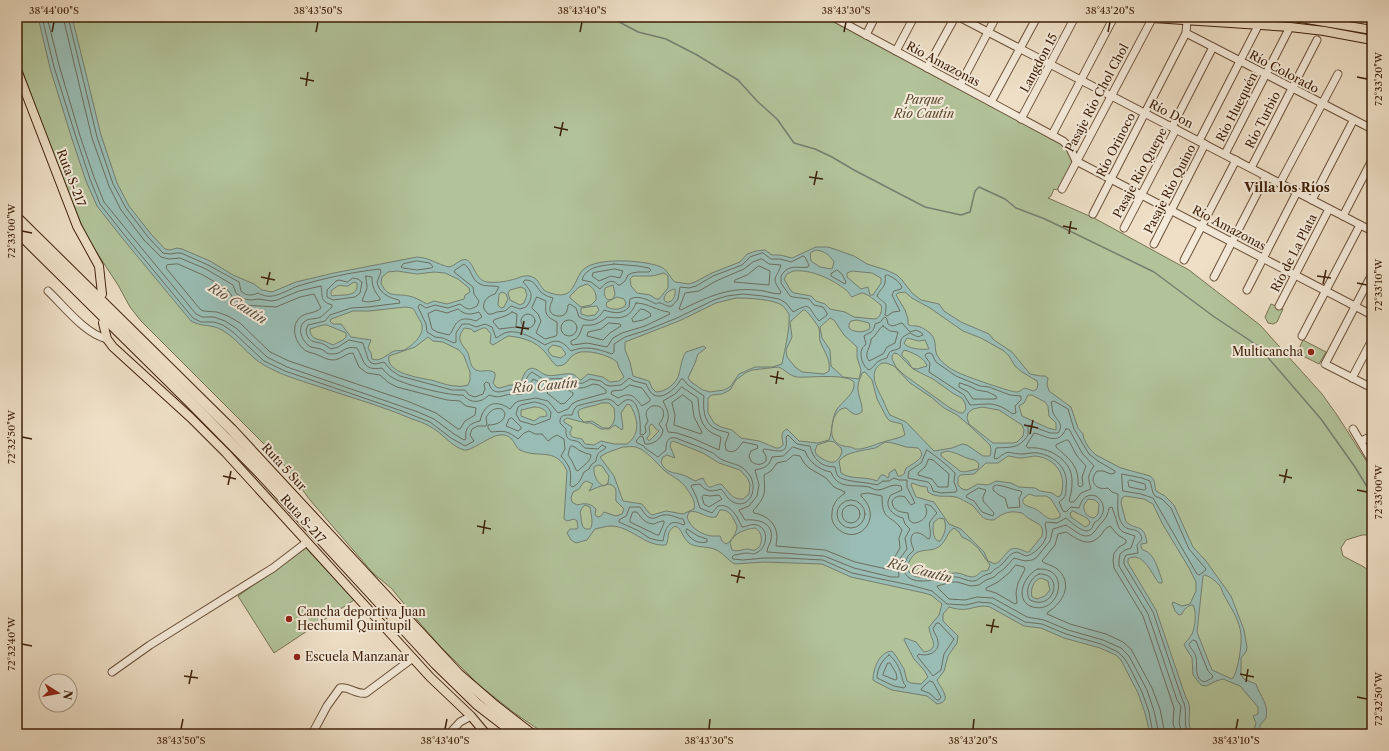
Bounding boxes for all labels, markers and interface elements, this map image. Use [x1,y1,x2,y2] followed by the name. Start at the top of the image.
[29,4,79,17] text: 38°44'00"S
[294,4,342,17] text: 38°43'50"S
[558,4,606,17] text: 38°43'40"S
[821,4,871,17] text: 38°43'30"S
[1085,4,1135,17] text: 38°43'20"S
[1017,31,1060,95] street label: Langdon 15
[904,38,983,89] street label: Río Amazonas
[1062,41,1132,154] street label: Pasaje Río Chol Chol
[1247,47,1322,96] street label: Río Colorado
[1372,51,1385,106] text: 72°33'20"W
[1213,69,1261,144] street label: Río Huequén
[1242,89,1283,151] street label: Río Turbio
[893,92,954,121] park label: Parque Río Cautín
[1147,96,1196,131] street label: Río Don
[1093,110,1138,179] street label: Río Orinoco
[1109,125,1170,221] street label: Pasaje Río Quepe
[1141,142,1198,236] street label: Pasaje Río Quino
[54,147,89,209] street label: Ruta S-217
[1243,179,1330,195] district label: Villa los Ríos
[1190,202,1269,253] street label: Río Amazonas
[5,203,18,258] text: 72°33'00"W
[1267,211,1320,294] street label: Río de La Plata
[1372,258,1385,311] text: 72°33'10"W
[205,278,270,327] water label: Río Cautín
[1232,344,1304,359] place label: Multicancha
[1306,347,1316,357] marker: Multicancha
[511,374,578,396] water label: Río Cautín
[5,409,18,464] text: 72°32'50"W
[259,440,310,493] street label: Ruta 5 Sur
[1372,464,1385,519] text: 72°33'00"W
[278,491,329,546] street label: Ruta S-217
[885,554,954,586] water label: Río Cautín
[297,604,426,633] place label: Cancha deportiva Juan Hechumil Quintupil
[284,614,294,624] marker: Cancha deportiva Juan Hechumil Quintupil
[5,616,18,671] text: 72°32'40"W
[305,649,409,664] place label: Escuela Manzanar
[292,652,302,662] marker: Escuela Manzanar
[1372,671,1385,726] text: 72°32'50"W
[38,673,78,713] north arrow
[60,689,76,701] text: N
[157,734,205,747] text: 38°43'50"S
[421,734,469,747] text: 38°43'40"S
[684,734,734,747] text: 38°43'30"S
[948,734,998,747] text: 38°43'20"S
[1212,734,1260,747] text: 38°43'10"S

